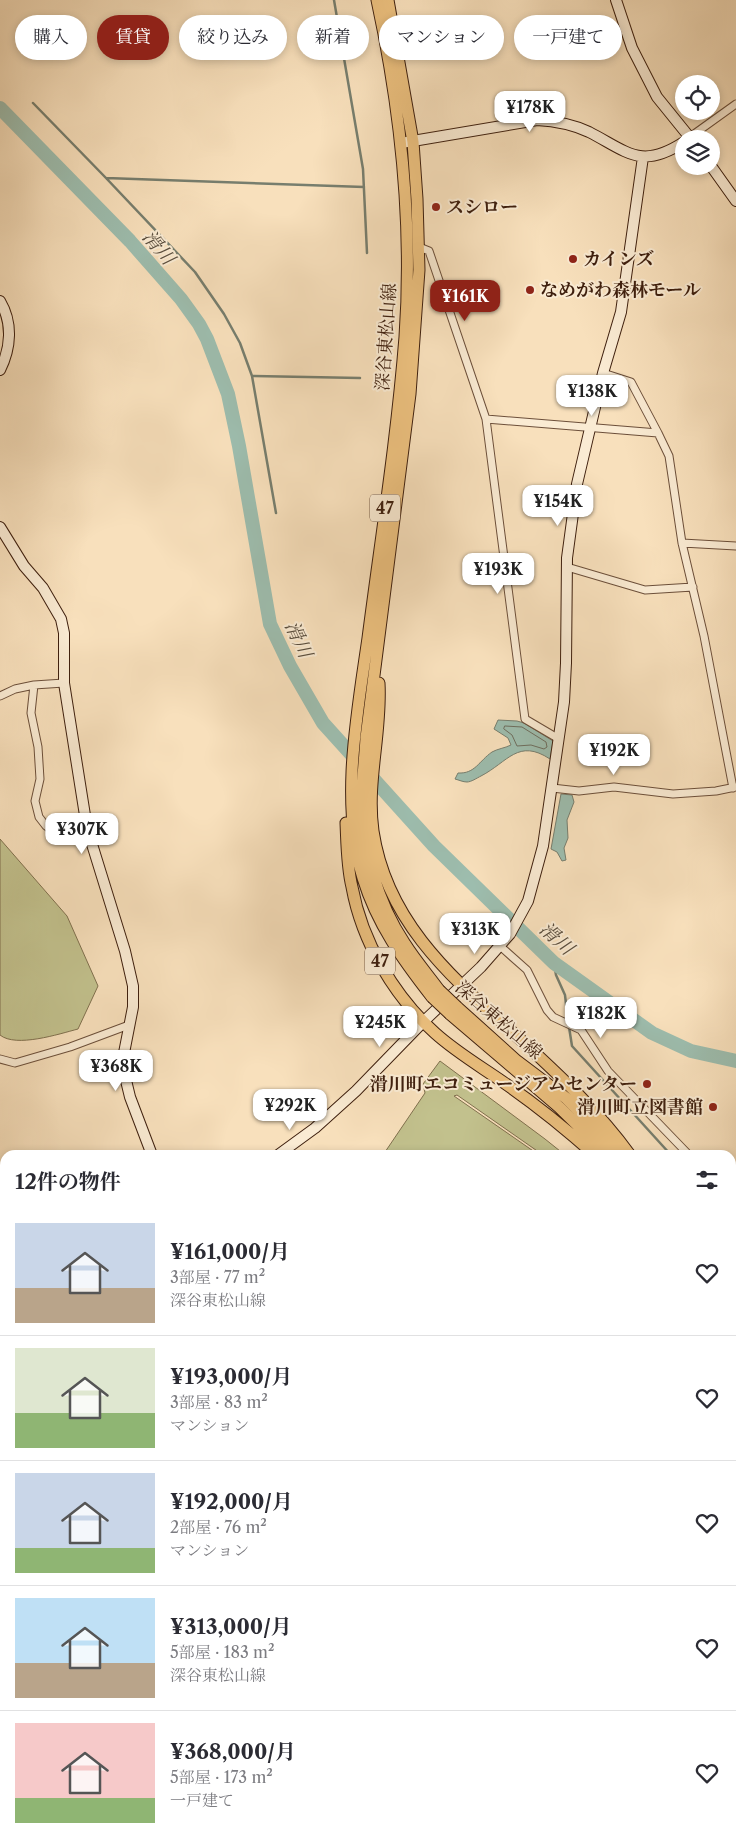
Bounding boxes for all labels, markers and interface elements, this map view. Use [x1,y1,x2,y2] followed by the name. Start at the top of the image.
[15,15,87,60] chip: 購入
[97,15,169,60] chip: 賃貸
[179,15,287,60] chip: 絞り込み
[297,15,369,60] chip: 新着
[379,15,504,60] chip: マンション
[514,15,622,60] chip: 一戸建て
[675,75,720,175] map controls
[675,75,720,120] button: locate
[495,90,565,133] pin: ¥178K
[505,97,555,117] text: ¥178K
[675,130,720,175] button: layers
[446,196,518,218] place label: スシロー
[430,201,442,213] marker: スシロー
[138,225,181,271] water label: 滑川
[583,248,654,270] place label: カインズ
[567,253,579,265] marker: カインズ
[540,279,701,301] place label: なめがわ森林モール
[430,280,500,322] pin: ¥161K
[371,282,401,392] street label: 深谷東松山線
[524,284,536,296] marker: なめがわ森林モール
[441,286,489,306] text: ¥161K
[557,374,627,417] pin: ¥138K
[567,381,617,401] text: ¥138K
[523,484,593,527] pin: ¥154K
[533,491,583,511] text: ¥154K
[370,494,400,522] road number: 47
[463,552,533,595] pin: ¥193K
[473,559,523,579] text: ¥193K
[280,617,318,663] water label: 滑川
[579,734,649,776] pin: ¥192K
[589,740,639,760] text: ¥192K
[47,812,117,855] pin: ¥307K
[56,819,108,839] text: ¥307K
[440,912,510,955] pin: ¥313K
[535,917,580,961] water label: 滑川
[450,919,500,939] text: ¥313K
[365,948,395,974] road number: 47
[451,976,547,1064] street label: 深谷東松山線
[566,996,636,1039] pin: ¥182K
[576,1003,626,1023] text: ¥182K
[345,1006,415,1048] pin: ¥245K
[354,1012,406,1032] text: ¥245K
[81,1050,151,1092] pin: ¥368K
[90,1056,142,1076] text: ¥368K
[370,1073,637,1095] place label: 滑川町エコミュージアムセンター
[641,1078,653,1090] marker: 滑川町エコミュージアムセンター
[255,1088,325,1131] pin: ¥292K
[264,1095,316,1115] text: ¥292K
[577,1096,703,1118] place label: 滑川町立図書館
[707,1101,719,1113] marker: 滑川町立図書館
[693,1166,721,1194] icon: filters
[15,1169,121,1194] text: 12件の物件
[170,1239,290,1264] text: ¥161,000/月
[55,1243,115,1303] icon: home
[693,1259,721,1287] icon: heart
[170,1267,265,1287] text: 3部屋 · 77 m²
[170,1290,266,1310] text: 深谷東松山線
[170,1364,292,1389] text: ¥193,000/月
[55,1368,115,1428] icon: home
[693,1384,721,1412] icon: heart
[170,1392,268,1412] text: 3部屋 · 83 m²
[170,1415,249,1435] text: マンション
[170,1489,293,1514] text: ¥192,000/月
[55,1493,115,1553] icon: home
[693,1509,721,1537] icon: heart
[170,1517,267,1537] text: 2部屋 · 76 m²
[170,1540,249,1560] text: マンション
[170,1614,292,1639] text: ¥313,000/月
[55,1618,115,1678] icon: home
[693,1634,721,1662] icon: heart
[170,1642,274,1662] text: 5部屋 · 183 m²
[170,1665,266,1685] text: 深谷東松山線
[170,1739,296,1764] text: ¥368,000/月
[55,1743,115,1803] icon: home
[693,1759,721,1787] icon: heart
[170,1767,273,1787] text: 5部屋 · 173 m²
[170,1790,234,1810] text: 一戸建て

